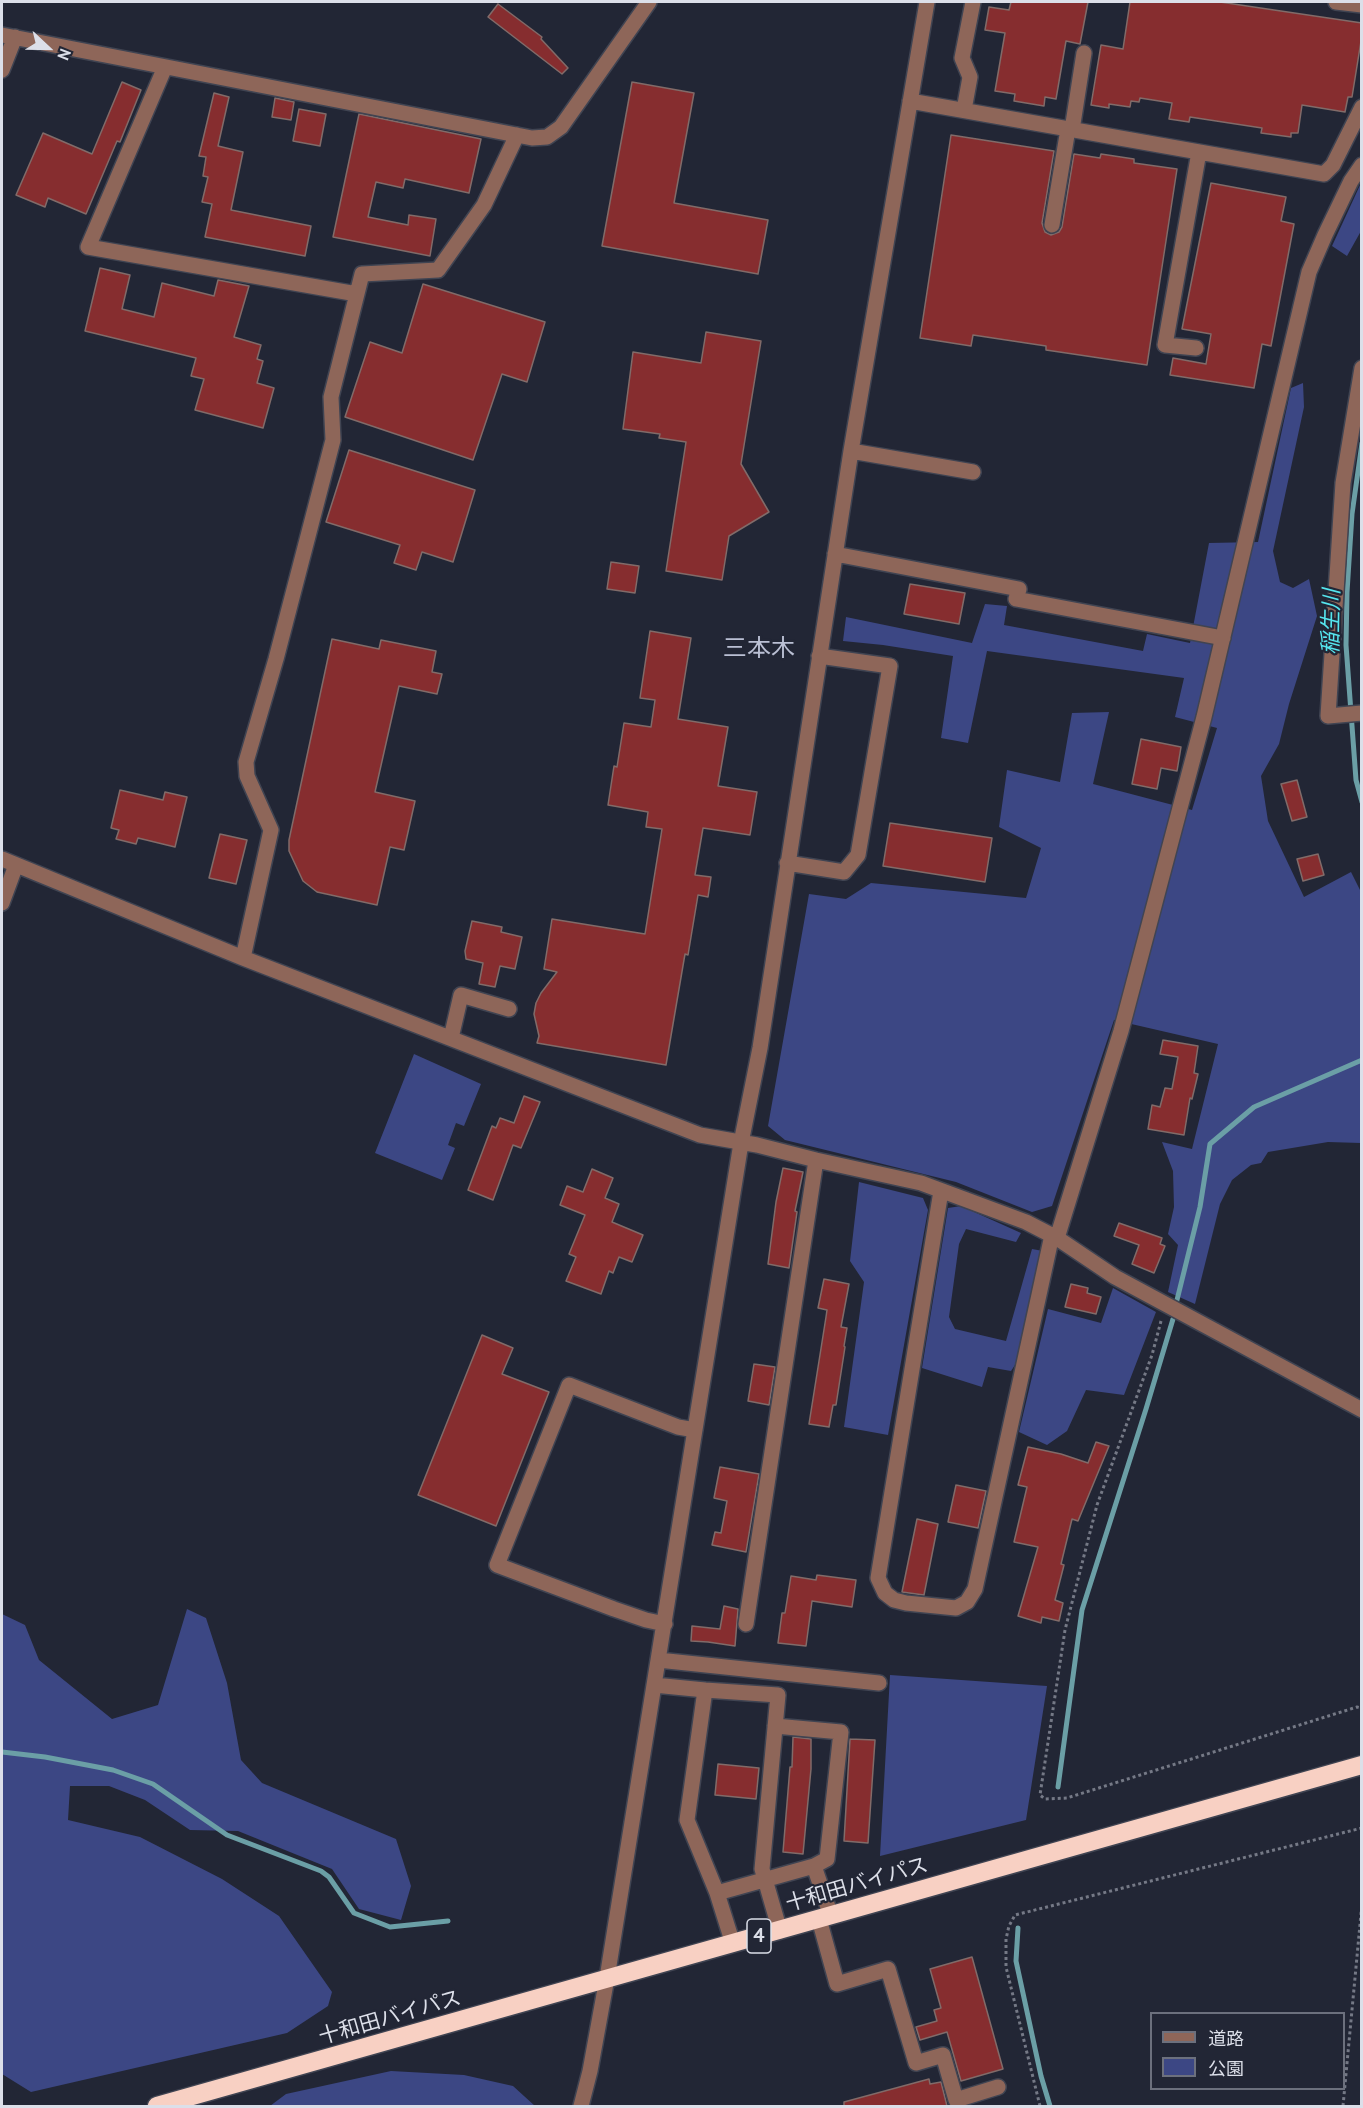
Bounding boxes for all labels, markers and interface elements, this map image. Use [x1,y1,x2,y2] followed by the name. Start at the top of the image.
[18,18,78,78] north arrow
[53,46,76,63] text: N
[1318,589,1346,655] water label: 稲生川
[723,635,795,663] district label: 三本木
[783,1853,931,1917] street label: 十和田バイパス
[747,1919,771,1953] road number: 4
[316,1986,464,2050] street label: 十和田バイパス
[1150,2012,1345,2090] legend
[1208,2027,1244,2050] text: 道路
[1208,2057,1244,2080] text: 公園

